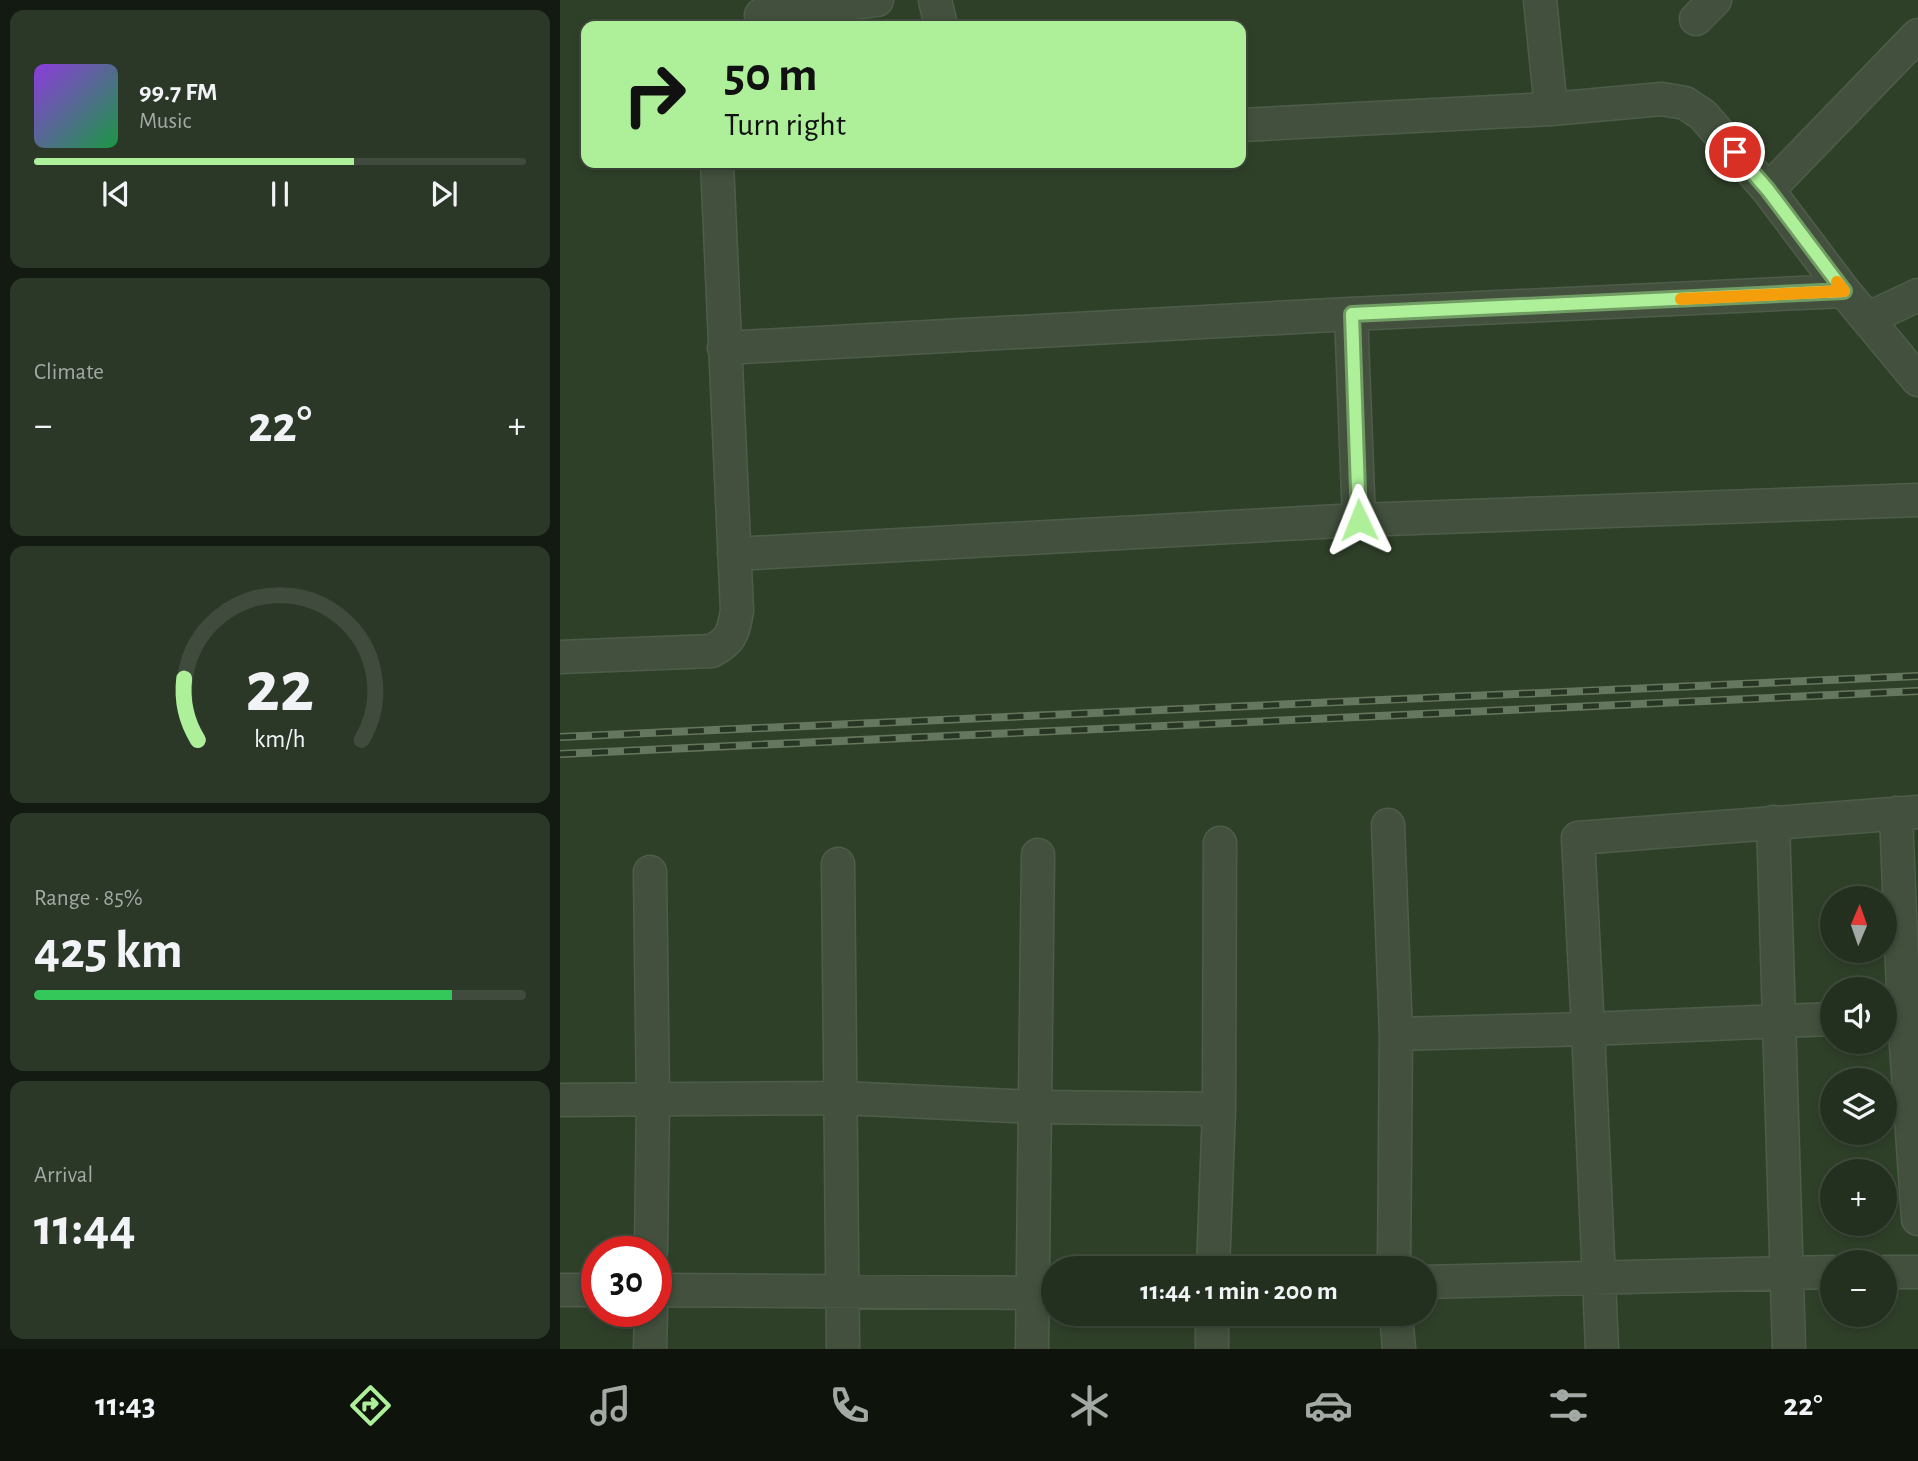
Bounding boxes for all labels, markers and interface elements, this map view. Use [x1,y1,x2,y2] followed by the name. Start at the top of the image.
[609,49,700,140] icon: right
[724,51,818,100] text: 50 m
[139,79,218,105] text: 99.7 FM
[724,109,846,141] text: Turn right
[139,110,191,133] text: Music
[1705,122,1765,182] pin
[1716,133,1754,171] icon: arrive
[97,175,135,213] icon: previous
[261,175,299,213] icon: pause
[425,175,463,213] icon: next
[34,361,104,384] text: Climate
[248,399,312,451] text: 22°
[34,407,52,445] text: −
[508,407,526,445] text: +
[1322,483,1396,557] position arrow
[246,653,314,726] text: 22
[254,727,306,752] text: km/h
[1820,886,1897,962] north arrow
[1820,886,1897,1327] map controls
[34,887,143,910] text: Range · 85%
[34,925,183,977] text: 425 km
[1820,977,1897,1054] button: sound
[1820,1068,1897,1145] button: layers
[1820,1159,1897,1236] button: +
[34,1164,93,1187] text: Arrival
[34,1202,136,1254] text: 11:44
[581,1236,672,1327] speed limit sign: 30
[1820,1250,1897,1327] button: −
[1140,1278,1338,1304] text: 11:44 · 1 min · 200 m
[346,1381,395,1430] icon: directions
[586,1381,635,1430] icon: music
[825,1381,874,1430] icon: phone
[1065,1381,1114,1430] icon: climate
[1304,1381,1353,1430] icon: car
[1544,1381,1593,1430] icon: filters
[95,1389,156,1421] text: 11:43
[1783,1389,1823,1421] text: 22°

